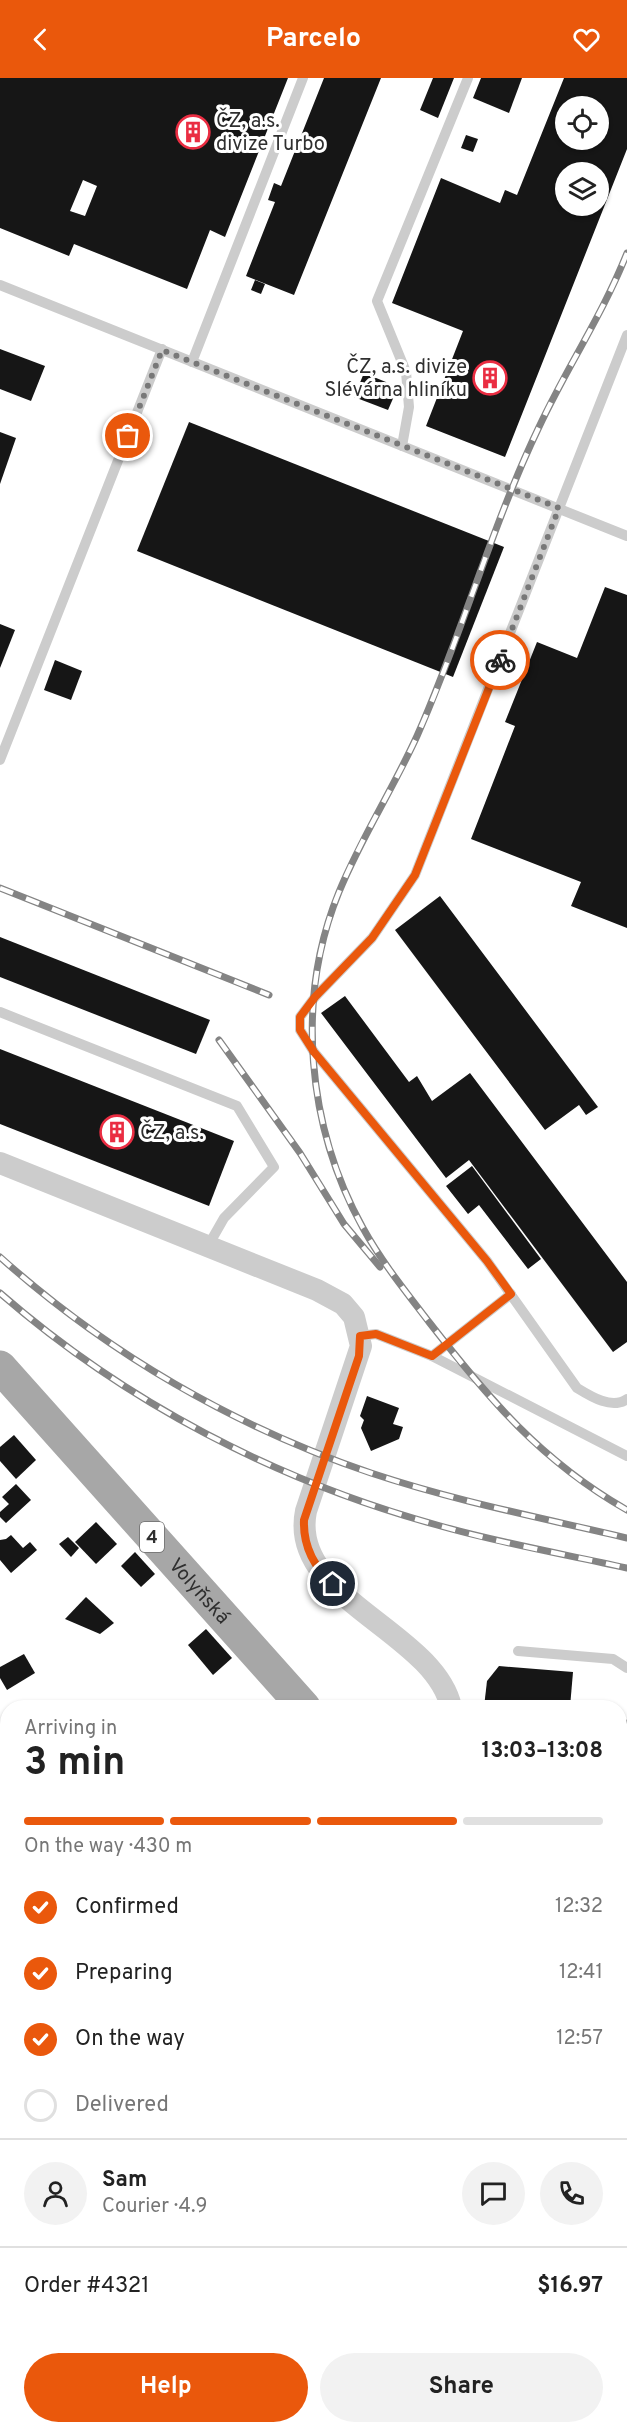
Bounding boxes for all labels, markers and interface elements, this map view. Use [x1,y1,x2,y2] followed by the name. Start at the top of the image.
[266,22,361,56] text: Parcelo
[24,23,57,56] icon: back
[570,23,603,56] icon: heart
[555,96,609,216] map controls
[555,96,609,150] button: locate
[216,107,325,158] place label: ČZ, a.s. divize Turbo
[175,114,211,150] building icon: ČZ, a.s. divize Turbo
[555,162,609,216] button: layers
[325,353,467,404] place label: ČZ, a.s. divize Slévárna hliníku
[472,360,508,396] building icon: ČZ, a.s. divize Slévárna hliníku
[102,410,153,461] pin
[111,419,144,452] icon: bag
[470,630,530,690] courier
[484,644,517,677] icon: bike
[99,1114,135,1150] building icon: ČZ, a.s.
[140,1119,204,1147] place label: ČZ, a.s.
[140,1522,164,1552] road number: 4
[162,1553,235,1630] street label: Volyňská
[307,1558,358,1609] pin
[316,1567,349,1600] icon: home
[24,1716,117,1742] text: Arriving in
[481,1738,603,1765] text: 13:03–13:08
[24,1740,125,1789] text: 3 min
[24,1834,192,1860] text: On the way · 430 m
[24,1891,57,1924] icon: check
[75,1894,179,1921] text: Confirmed
[555,1894,603,1920] text: 12:32
[24,1957,57,1990] icon: check
[75,1960,173,1987] text: Preparing
[559,1960,603,1986] text: 12:41
[24,2023,57,2056] icon: check
[75,2026,185,2053] text: On the way
[556,2026,603,2052] text: 12:57
[75,2092,169,2119] text: Delivered
[24,2162,87,2225] button: person
[462,2162,525,2225] button: chat
[540,2162,603,2225] button: phone
[102,2167,147,2194] text: Sam
[102,2194,207,2220] text: Courier · 4.9
[24,2273,149,2300] text: Order #4321
[537,2273,603,2300] text: $16.97
[24,2353,308,2422] button: Help
[320,2353,603,2422] button: Share

